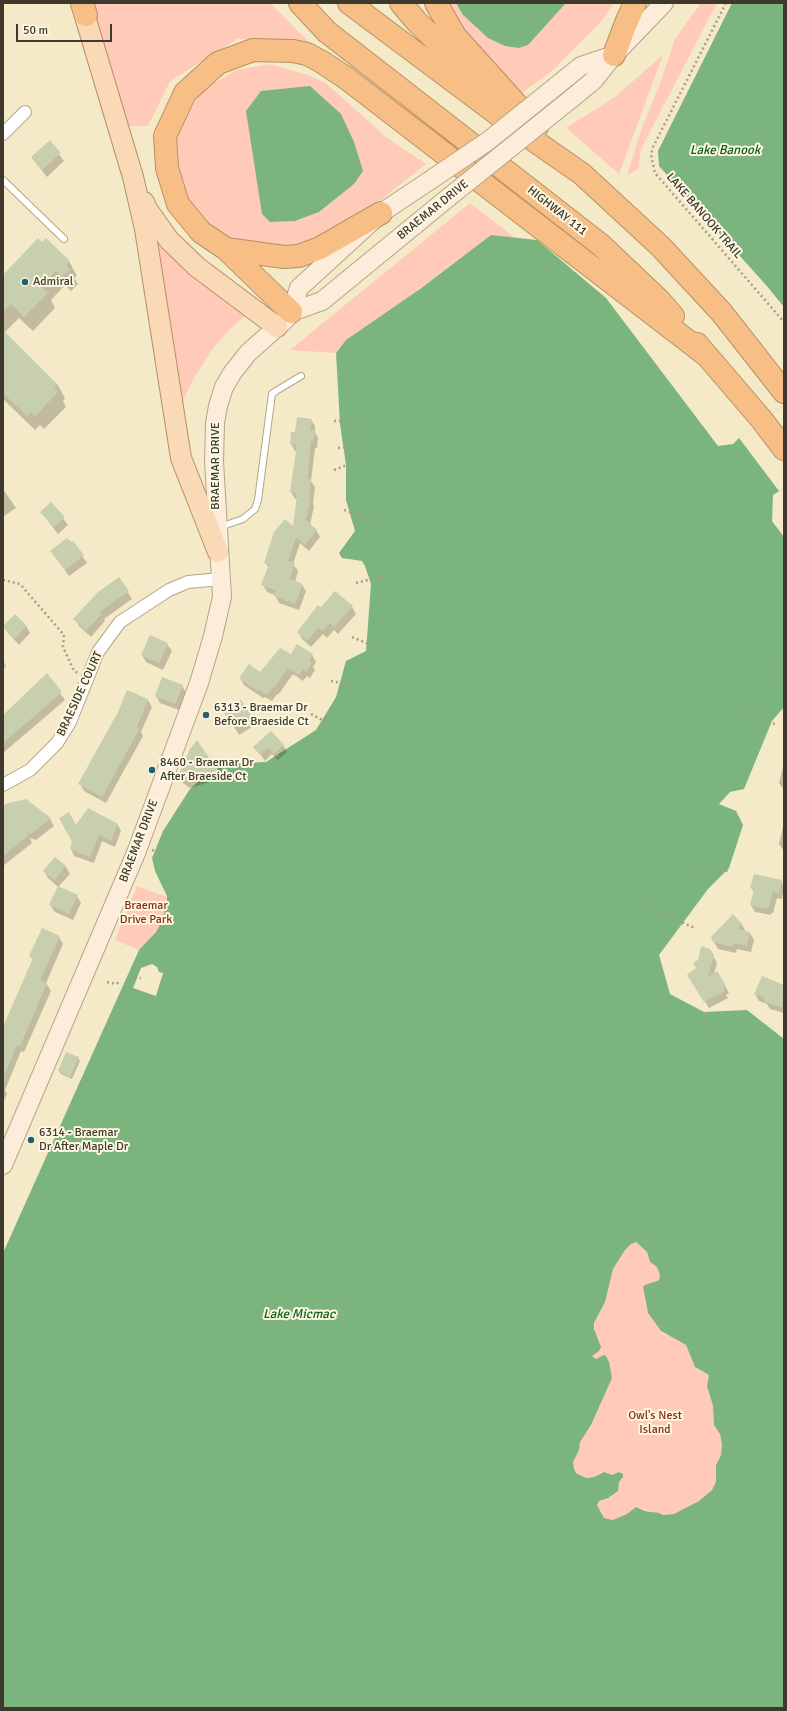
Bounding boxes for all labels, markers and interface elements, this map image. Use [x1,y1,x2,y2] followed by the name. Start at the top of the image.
[18,16,114,42] scale bar
[23,23,48,38] text: 50 m
[690,143,760,159] water label: Lake Banook
[663,170,745,262] street label: LAKE BANOOK TRAIL
[394,177,472,243] street label: BRAEMAR DRIVE
[524,183,590,239] street label: HIGHWAY 111
[33,275,73,289] place label: Admiral
[20,277,30,287] marker: Admiral
[209,422,223,510] street label: BRAEMAR DRIVE
[54,649,106,739] street label: BRAESIDE COURT
[214,701,309,729] place label: 6313 - Braemar Dr Before Braeside Ct
[201,710,211,720] marker: 6313 - Braemar Dr Before Braeside Ct
[160,756,254,784] place label: 8460 - Braemar Dr After Braeside Ct
[147,765,157,775] marker: 8460 - Braemar Dr After Braeside Ct
[117,798,161,884] street label: BRAEMAR DRIVE
[120,899,172,927] park label: Braemar Drive Park
[39,1126,128,1154] place label: 6314 - Braemar Dr After Maple Dr
[26,1135,36,1145] marker: 6314 - Braemar Dr After Maple Dr
[263,1307,335,1323] water label: Lake Micmac
[628,1409,682,1437] park label: Owl's Nest Island

